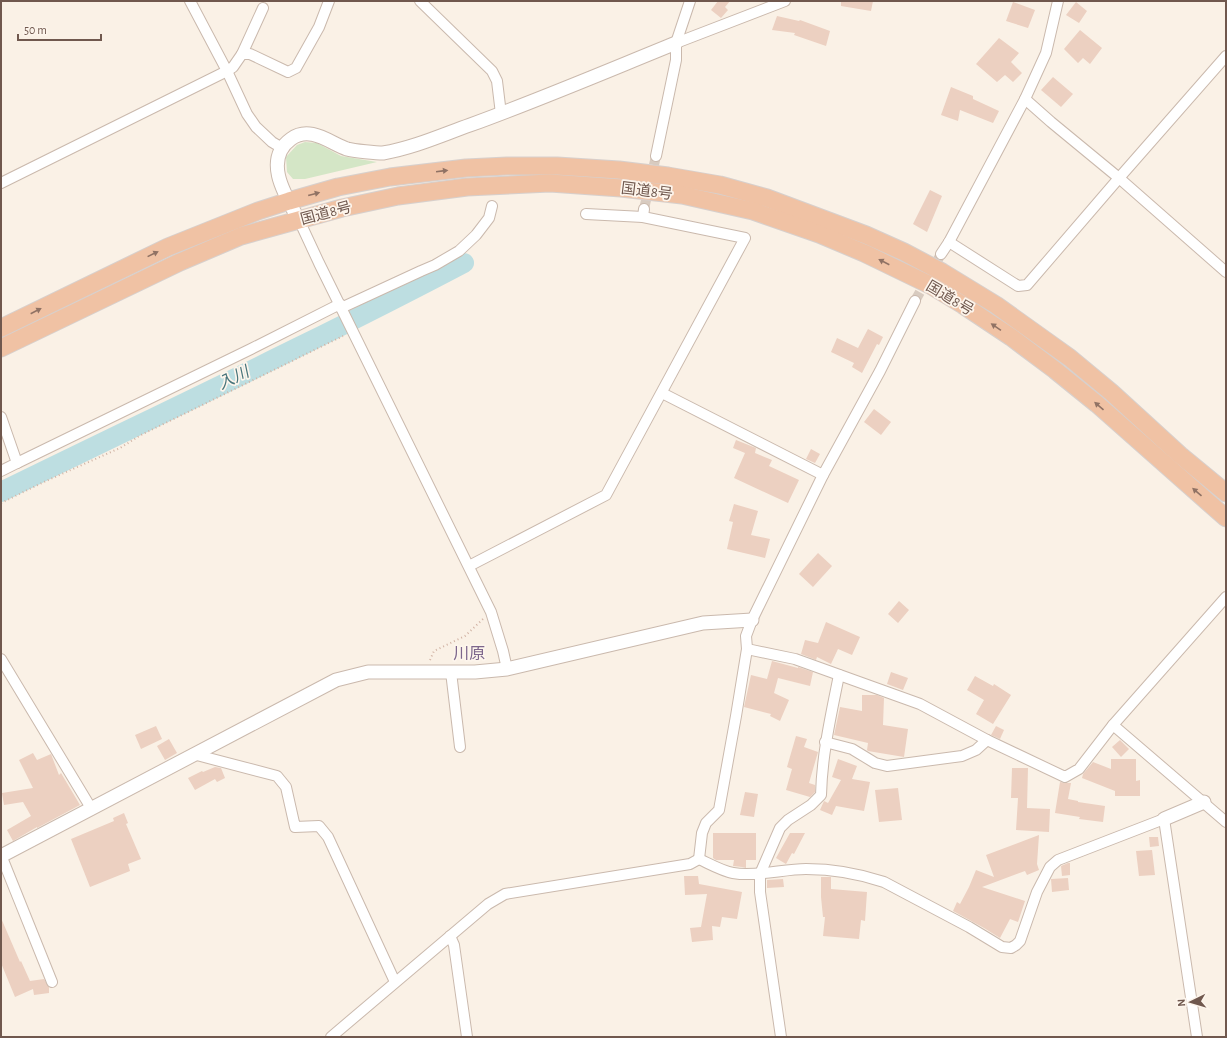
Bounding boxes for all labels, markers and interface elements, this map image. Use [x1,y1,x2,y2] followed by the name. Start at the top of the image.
[18,16,101,42] scale bar
[24,24,47,36] text: 50 m
[436,168,448,174] one-way arrow
[620,180,674,202] street label: 国道8号
[308,191,320,197] one-way arrow
[299,199,353,227] street label: 国道8号
[147,251,159,257] one-way arrow
[878,259,889,265] one-way arrow
[924,278,976,318] street label: 国道8号
[30,307,42,314] one-way arrow
[991,323,1001,331] one-way arrow
[216,363,253,392] water label: 入川
[1094,402,1104,411] one-way arrow
[1191,488,1202,497] one-way arrow
[453,645,485,662] district label: 川原
[1171,982,1211,1022] north arrow
[1176,999,1187,1007] text: N

